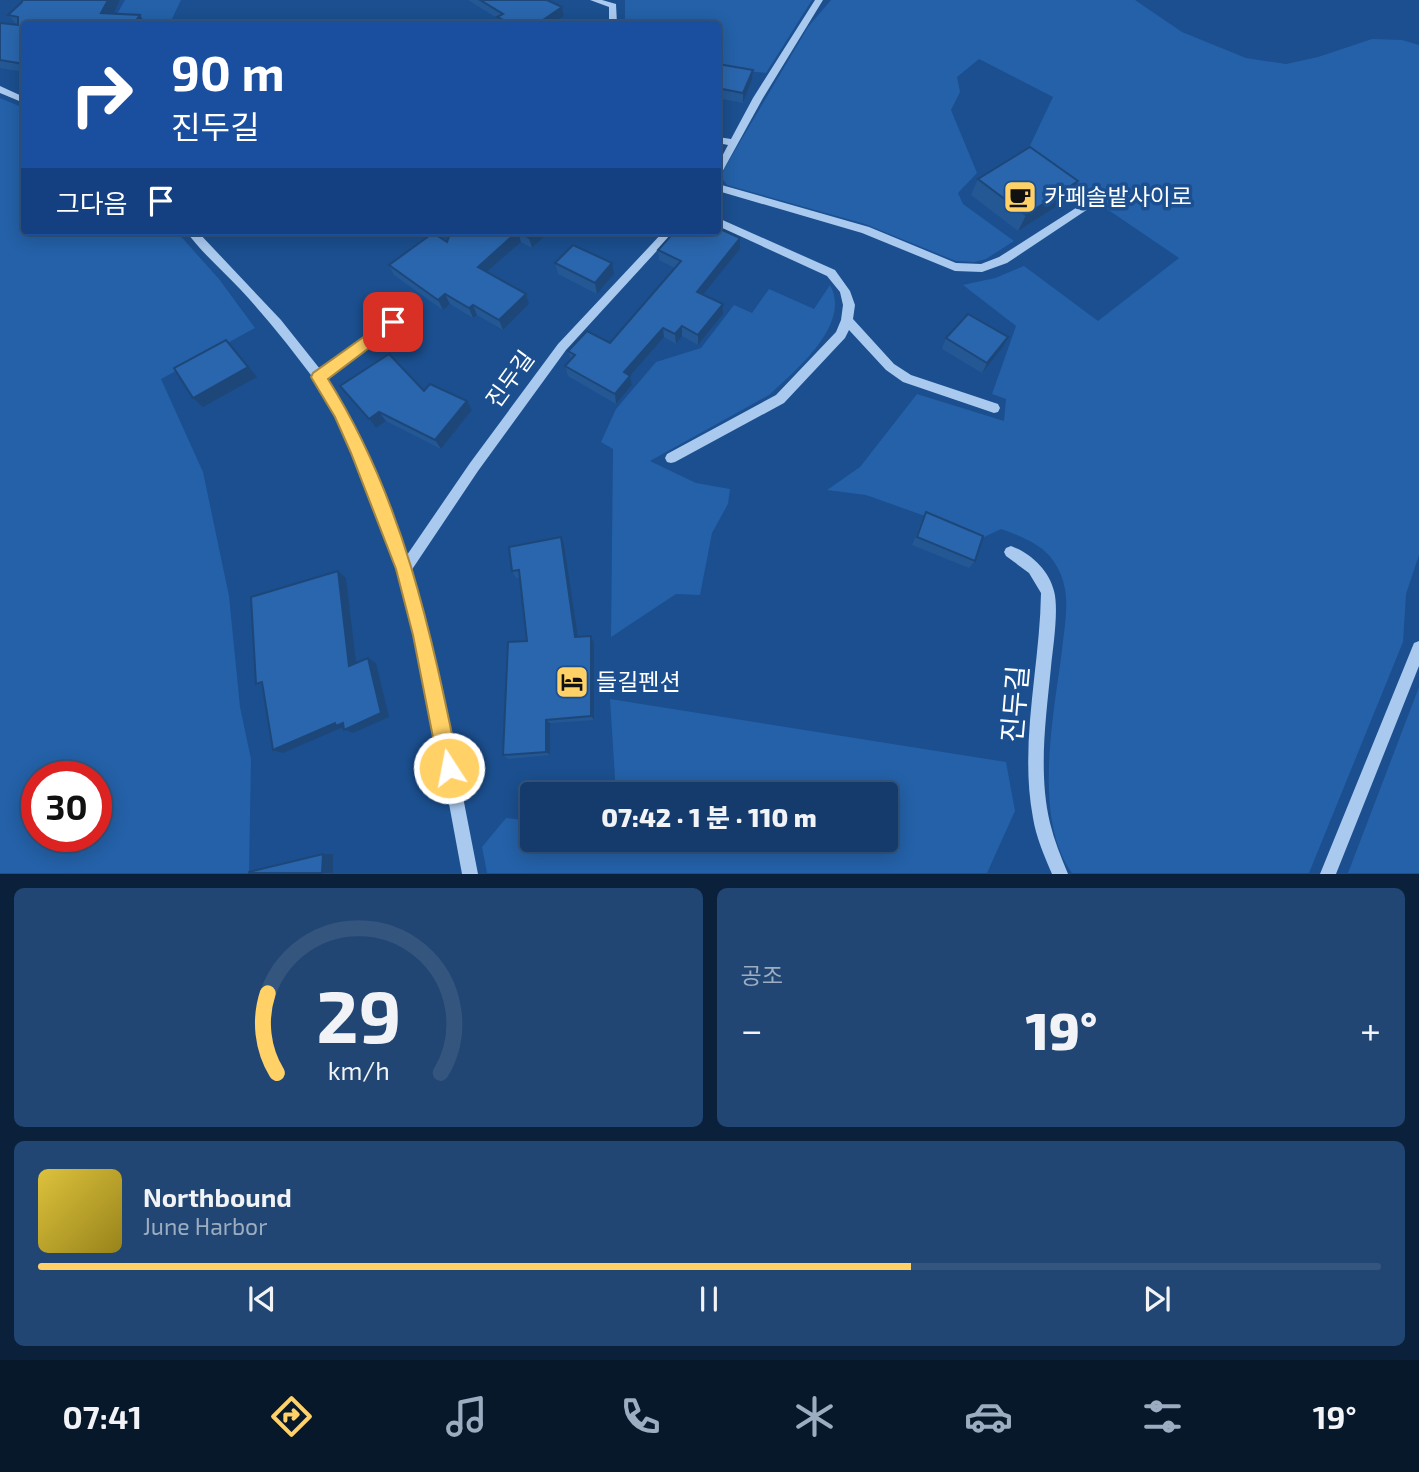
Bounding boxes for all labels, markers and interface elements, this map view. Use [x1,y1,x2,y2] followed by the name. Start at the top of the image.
[171,42,285,101] text: 90 m
[56,49,147,140] icon: right
[171,107,259,145] text: 진두길
[1001,178,1039,216] cafe icon: 카페솔밭사이로
[142,182,180,220] icon: arrive
[1044,182,1192,210] place label: 카페솔밭사이로
[56,187,128,218] text: 그다음
[363,292,423,352] pin
[374,303,412,341] icon: arrive
[479,345,539,412] street label: 진두길
[553,663,591,701] hotel icon: 들길펜션
[994,664,1034,744] street label: 진두길
[596,667,681,695] place label: 들길펜션
[412,731,486,805] position arrow
[21,761,112,852] speed limit sign: 30
[601,801,817,832] text: 07:42 · 1 분 · 110 m
[741,961,783,989] text: 공조
[316,971,401,1059] text: 29
[1025,998,1097,1060] text: 19°
[741,1006,763,1052] text: −
[1360,1006,1381,1052] text: +
[327,1055,389,1085] text: km/h
[143,1181,292,1212] text: Northbound
[143,1212,267,1240] text: June Harbor
[243,1280,281,1318] icon: previous
[690,1280,728,1318] icon: pause
[1138,1280,1176,1318] icon: next
[267,1392,316,1441] icon: directions
[442,1392,491,1441] icon: music
[616,1392,665,1441] icon: phone
[790,1392,839,1441] icon: climate
[964,1392,1013,1441] icon: car
[1138,1392,1187,1441] icon: filters
[63,1397,142,1435] text: 07:41
[1313,1397,1356,1435] text: 19°

